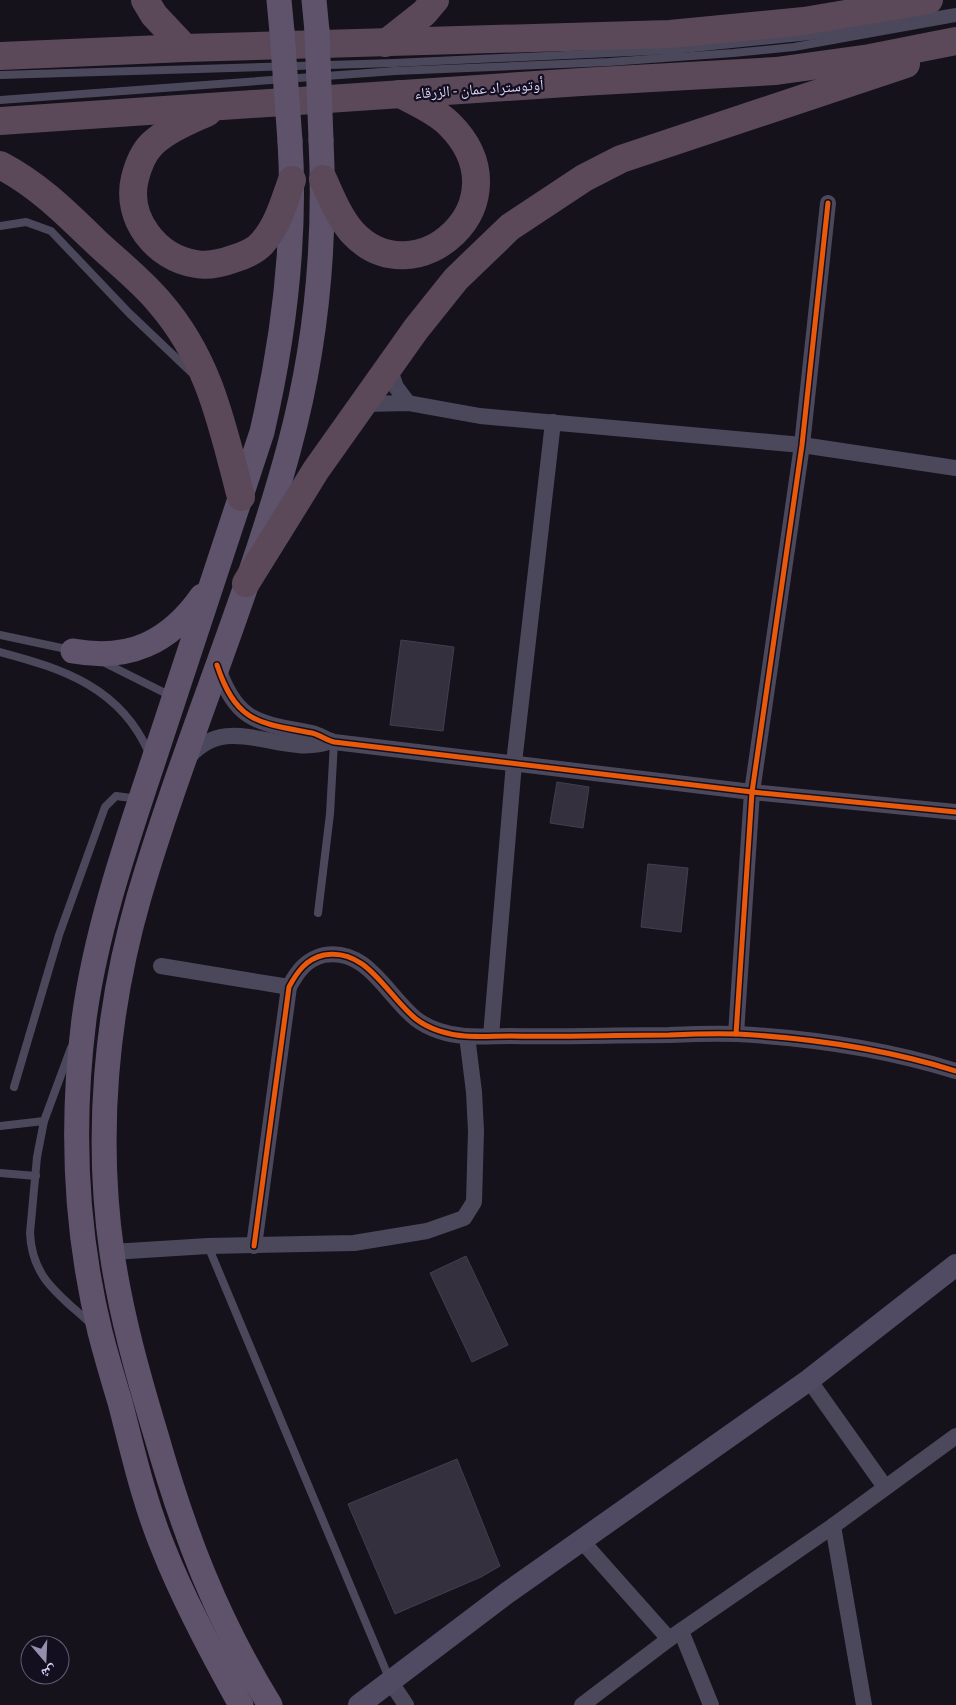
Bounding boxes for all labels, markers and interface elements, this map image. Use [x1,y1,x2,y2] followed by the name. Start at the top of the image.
[414,75,544,104] street label: أوتوستراد عمان - الزرقاء
[20,1635,70,1685] north arrow
[38,1659,59,1683] text: ش

